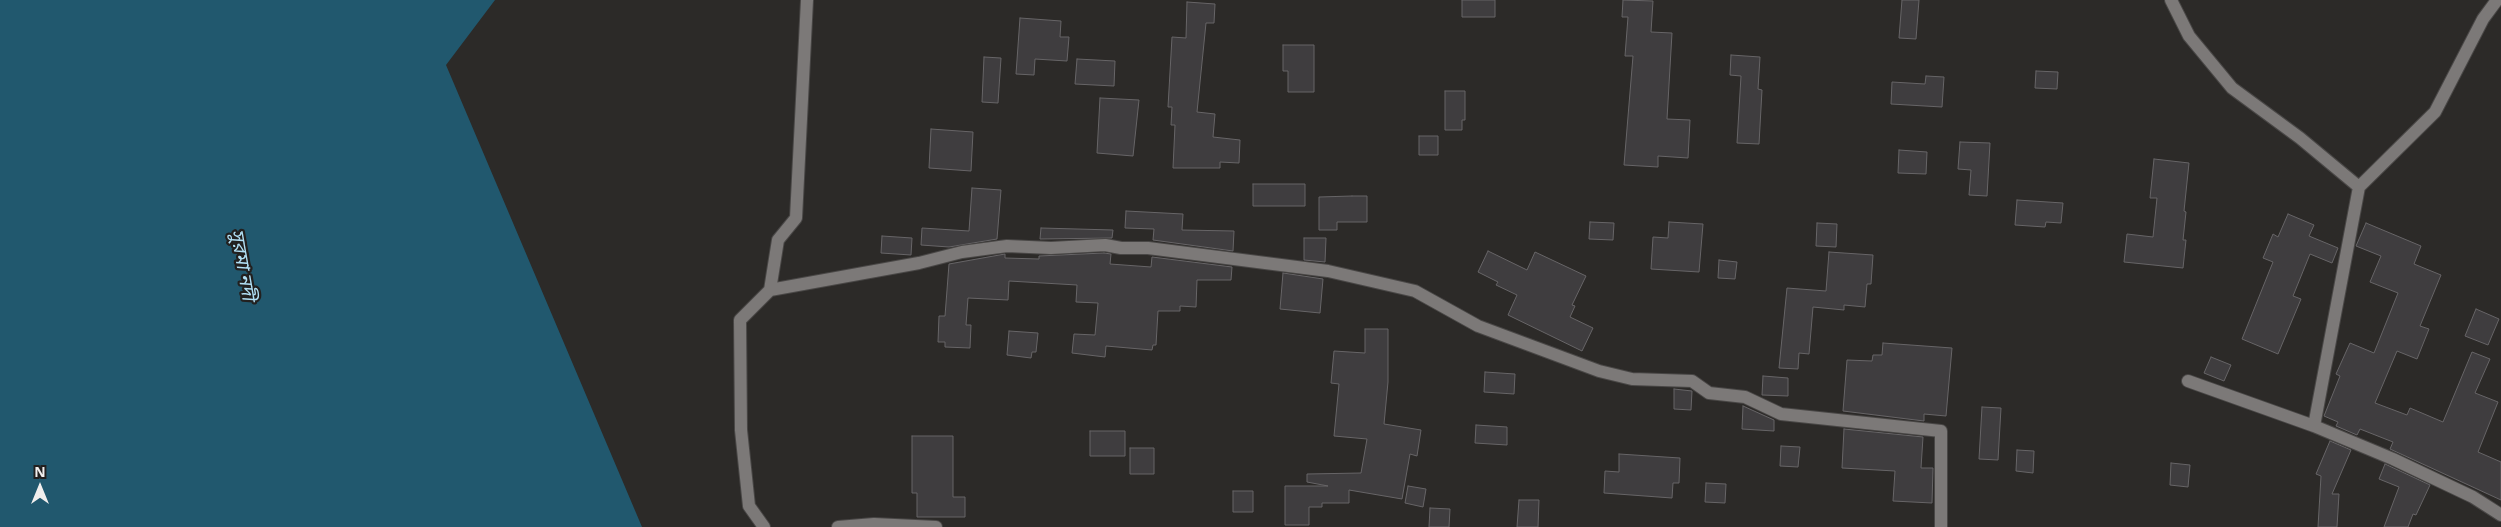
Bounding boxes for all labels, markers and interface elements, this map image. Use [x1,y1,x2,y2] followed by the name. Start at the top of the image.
[225,228,259,302] water label: সুরমা নদী
[15,462,65,512] north arrow
[34,462,46,481] text: N

